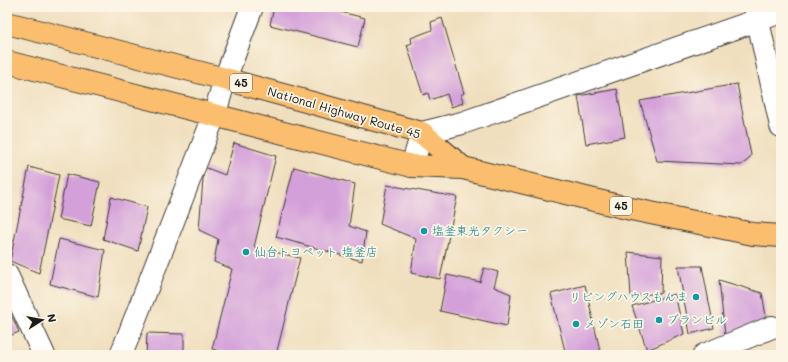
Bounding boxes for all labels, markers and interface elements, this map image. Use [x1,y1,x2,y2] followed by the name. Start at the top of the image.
[230,74,252,92] road number: 45
[266,83,423,142] street label: National Highway Route 45
[610,197,632,215] road number: 45
[432,222,528,238] place label: 塩釜東光タクシー
[419,226,429,236] marker: 塩釜東光タクシー
[254,243,378,259] place label: 仙台トヨペット 塩釜店
[241,247,251,257] marker: 仙台トヨペット 塩釜店
[569,288,688,304] place label: リビングハウスもんま
[691,292,701,302] marker: リビングハウスもんま
[22,300,62,340] north arrow
[667,311,727,327] place label: ブランビル
[44,312,60,324] text: N
[584,315,644,331] place label: メゾン石田
[654,315,664,325] marker: ブランビル
[571,319,581,329] marker: メゾン石田

